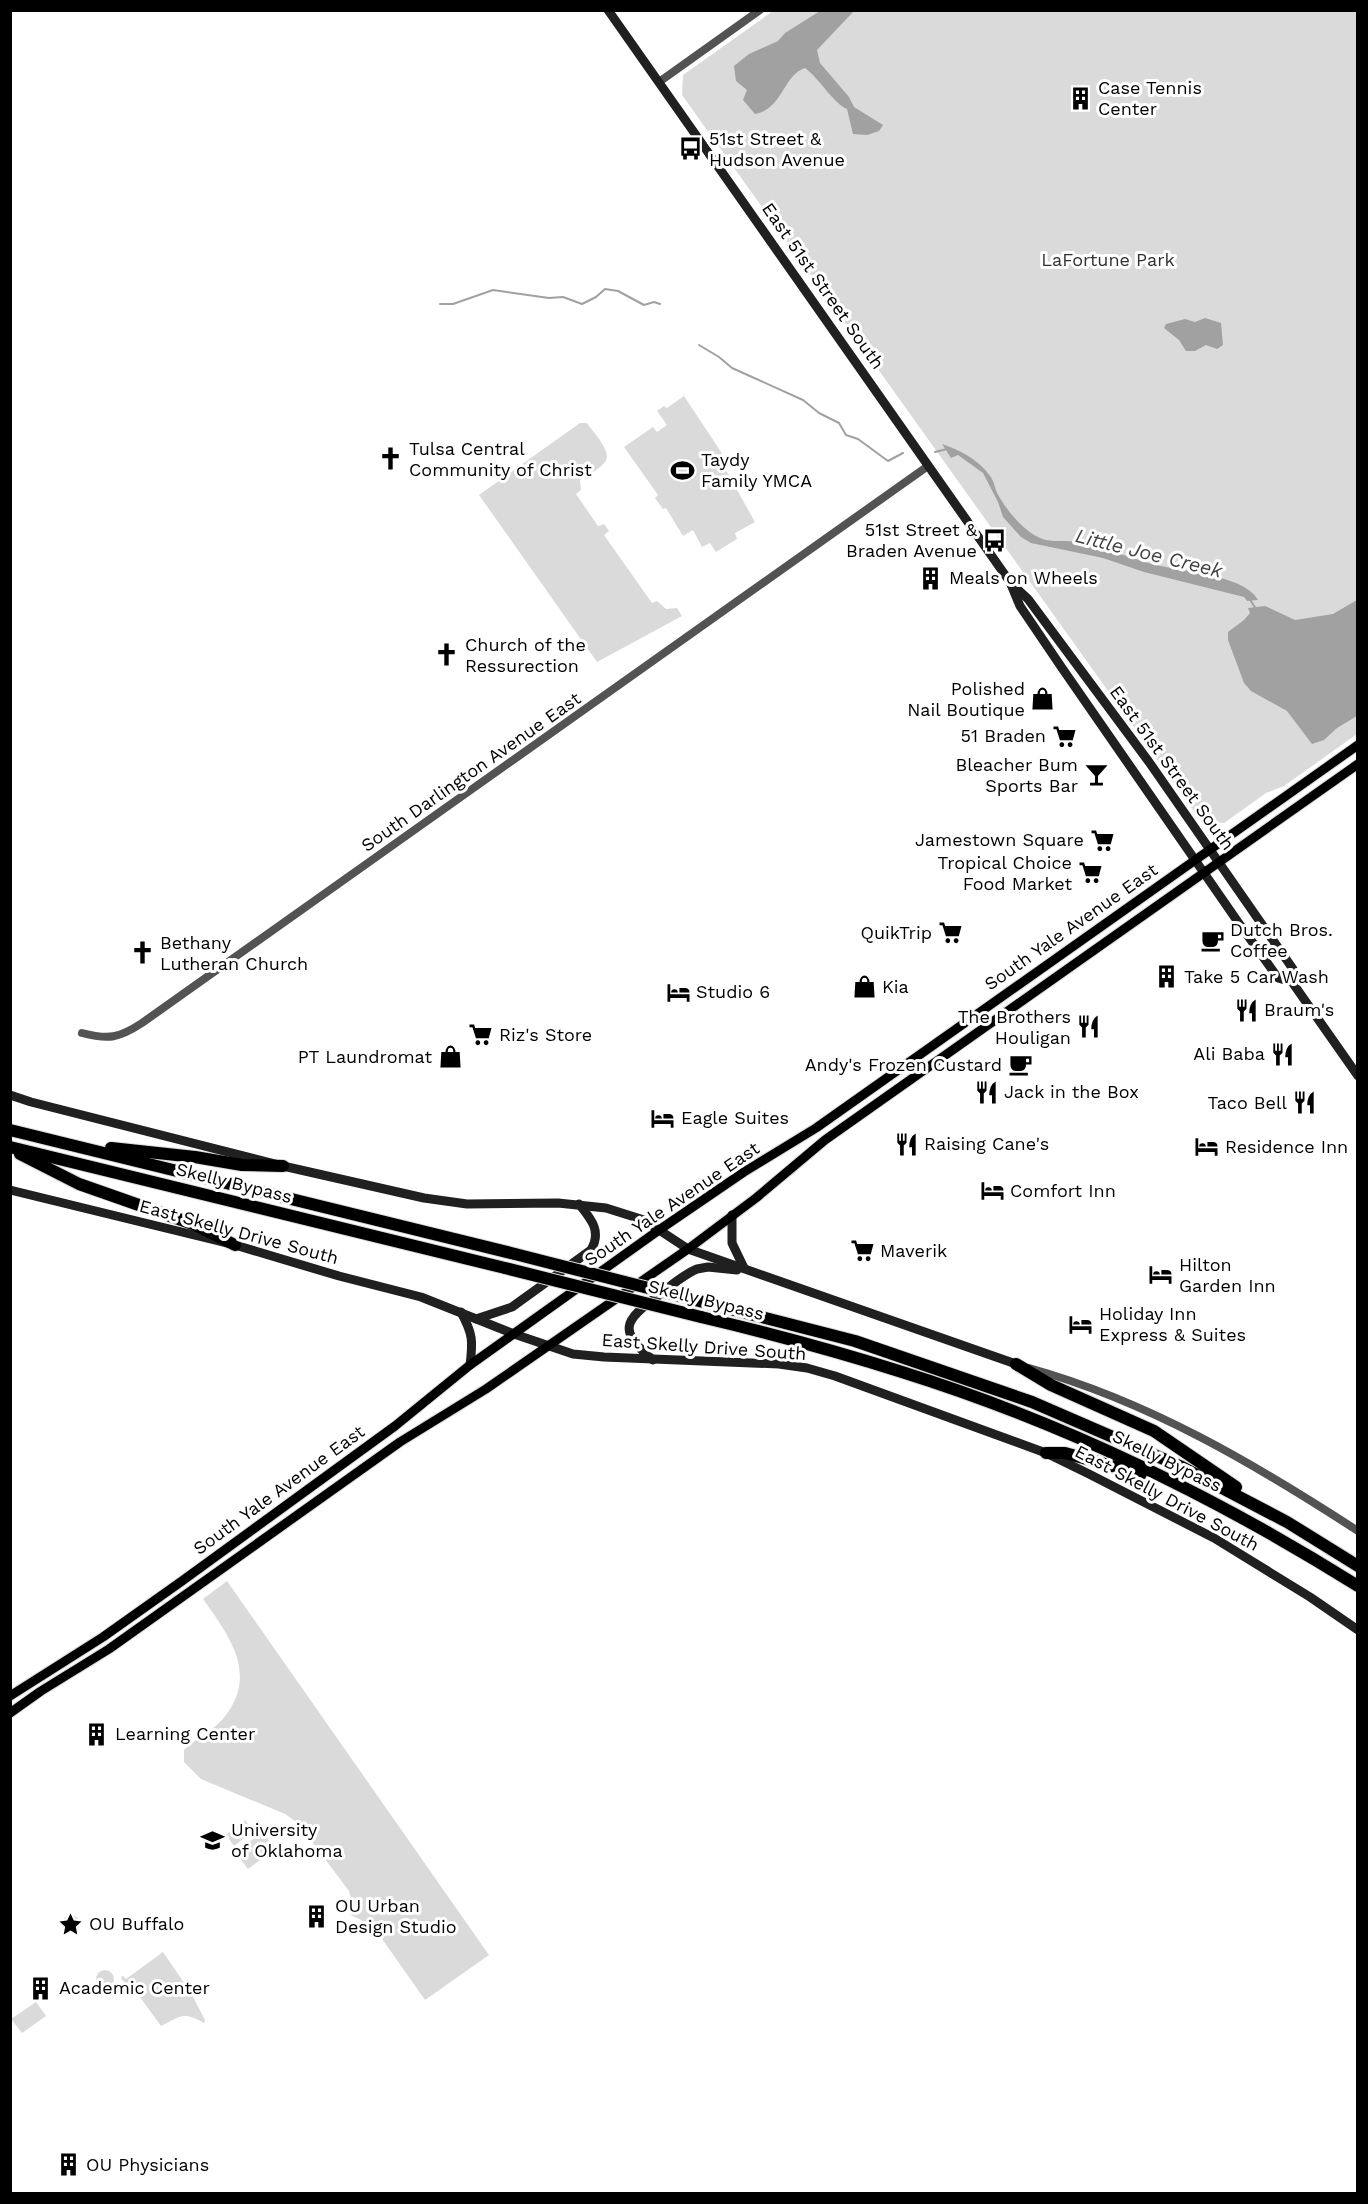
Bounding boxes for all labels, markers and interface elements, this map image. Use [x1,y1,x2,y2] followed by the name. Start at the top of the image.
[1098,77,1202,119] place label: Case Tennis Center
[1067,85,1093,111] building icon: Case Tennis Center
[709,128,845,170] place label: 51st Street & Hudson Avenue
[678,136,704,162] bus stop icon: 51st Street & Hudson Avenue
[758,199,889,373] street label: East 51st Street South
[1041,249,1175,270] park label: LaFortune Park
[409,438,592,480] place label: Tulsa Central Community of Christ
[378,446,404,472] church icon: Tulsa Central Community of Christ
[701,449,812,491] place label: Taydy Family YMCA
[670,457,696,483] sports icon: Taydy Family YMCA
[846,519,978,561] place label: 51st Street & Braden Avenue
[1073,523,1226,583] water label: Little Joe Creek
[982,527,1008,553] bus stop icon: 51st Street & Braden Avenue
[918,565,944,591] building icon: Meals on Wheels
[949,567,1098,588] place label: Meals on Wheels
[465,634,586,676] place label: Church of the Ressurection
[434,642,460,668] church icon: Church of the Ressurection
[907,678,1025,720] place label: Polished Nail Boutique
[1106,681,1239,854] street label: East 51st Street South
[1030,686,1056,712] shop icon: Polished Nail Boutique
[357,687,585,856] street label: South Darlington Avenue East
[1051,723,1077,749] supermarket icon: 51 Braden
[961,725,1046,746] place label: 51 Braden
[955,754,1078,796] place label: Bleacher Bum Sports Bar
[1083,762,1109,788] bar icon: Bleacher Bum Sports Bar
[1089,827,1115,853] supermarket icon: Jamestown Square
[915,829,1084,850] place label: Jamestown Square
[938,852,1072,894] place label: Tropical Choice Food Market
[980,859,1162,994] street label: South Yale Avenue East
[1077,860,1103,886] supermarket icon: Tropical Choice Food Market
[1230,919,1333,961] place label: Dutch Bros. Coffee
[937,920,963,946] supermarket icon: QuikTrip
[860,922,932,943] place label: QuikTrip
[1199,927,1225,953] cafe icon: Dutch Bros. Coffee
[160,932,308,974] place label: Bethany Lutheran Church
[129,940,155,966] church icon: Bethany Lutheran Church
[1153,964,1179,990] building icon: Take 5 Car Wash
[1184,966,1329,987] place label: Take 5 Car Wash
[851,974,877,1000] shop icon: Kia
[882,976,909,997] place label: Kia
[665,979,691,1005] hotel icon: Studio 6
[696,981,770,1002] place label: Studio 6
[1233,997,1259,1023] restaurant icon: Braum's
[1264,999,1334,1020] place label: Braum's
[958,1006,1071,1048] place label: The Brothers Houligan
[1076,1014,1102,1040] restaurant icon: The Brothers Houligan
[468,1022,494,1048] supermarket icon: Riz's Store
[499,1024,592,1045] place label: Riz's Store
[1270,1041,1296,1067] restaurant icon: Ali Baba
[1193,1043,1265,1064] place label: Ali Baba
[437,1044,463,1070] shop icon: PT Laundromat
[298,1046,432,1067] place label: PT Laundromat
[1007,1052,1033,1078] cafe icon: Andy's Frozen Custard
[805,1054,1002,1075] place label: Andy's Frozen Custard
[973,1079,999,1105] restaurant icon: Jack in the Box
[1004,1081,1139,1102] place label: Jack in the Box
[1292,1090,1318,1116] restaurant icon: Taco Bell
[1208,1092,1287,1113] place label: Taco Bell
[650,1105,676,1131] hotel icon: Eagle Suites
[681,1107,789,1128] place label: Eagle Suites
[893,1131,919,1157] restaurant icon: Raising Cane's
[924,1133,1049,1154] place label: Raising Cane's
[1194,1134,1220,1160] hotel icon: Residence Inn
[1225,1136,1348,1157] place label: Residence Inn
[580,1137,763,1270] street label: South Yale Avenue East
[174,1158,294,1207] street label: Skelly Bypass
[979,1178,1005,1204] hotel icon: Comfort Inn
[1010,1180,1116,1201] place label: Comfort Inn
[137,1195,341,1268] street label: East Skelly Drive South
[849,1238,875,1264] supermarket icon: Maverik
[880,1240,947,1261] place label: Maverik
[1179,1254,1276,1296] place label: Hilton Garden Inn
[1148,1262,1174,1288] hotel icon: Hilton Garden Inn
[646,1275,766,1324] street label: Skelly Bypass
[1099,1303,1246,1345] place label: Holiday Inn Express & Suites
[1068,1311,1094,1337] hotel icon: Holiday Inn Express & Suites
[601,1329,807,1364] street label: East Skelly Drive South
[189,1420,369,1559] street label: South Yale Avenue East
[1109,1425,1225,1496] street label: Skelly Bypass
[1072,1440,1263,1555] street label: East Skelly Drive South
[84,1721,110,1747] building icon: Learning Center
[115,1723,255,1744] place label: Learning Center
[231,1819,343,1861] place label: University of Oklahoma
[200,1827,226,1853] school or university icon: University of Oklahoma
[335,1895,457,1937] place label: OU Urban Design Studio
[304,1903,330,1929] building icon: OU Urban Design Studio
[58,1911,84,1937] place icon: OU Buffalo
[89,1913,184,1934] place label: OU Buffalo
[28,1975,54,2001] building icon: Academic Center
[59,1977,210,1998] place label: Academic Center
[55,2152,81,2178] building icon: OU Physicians
[86,2154,209,2175] place label: OU Physicians

